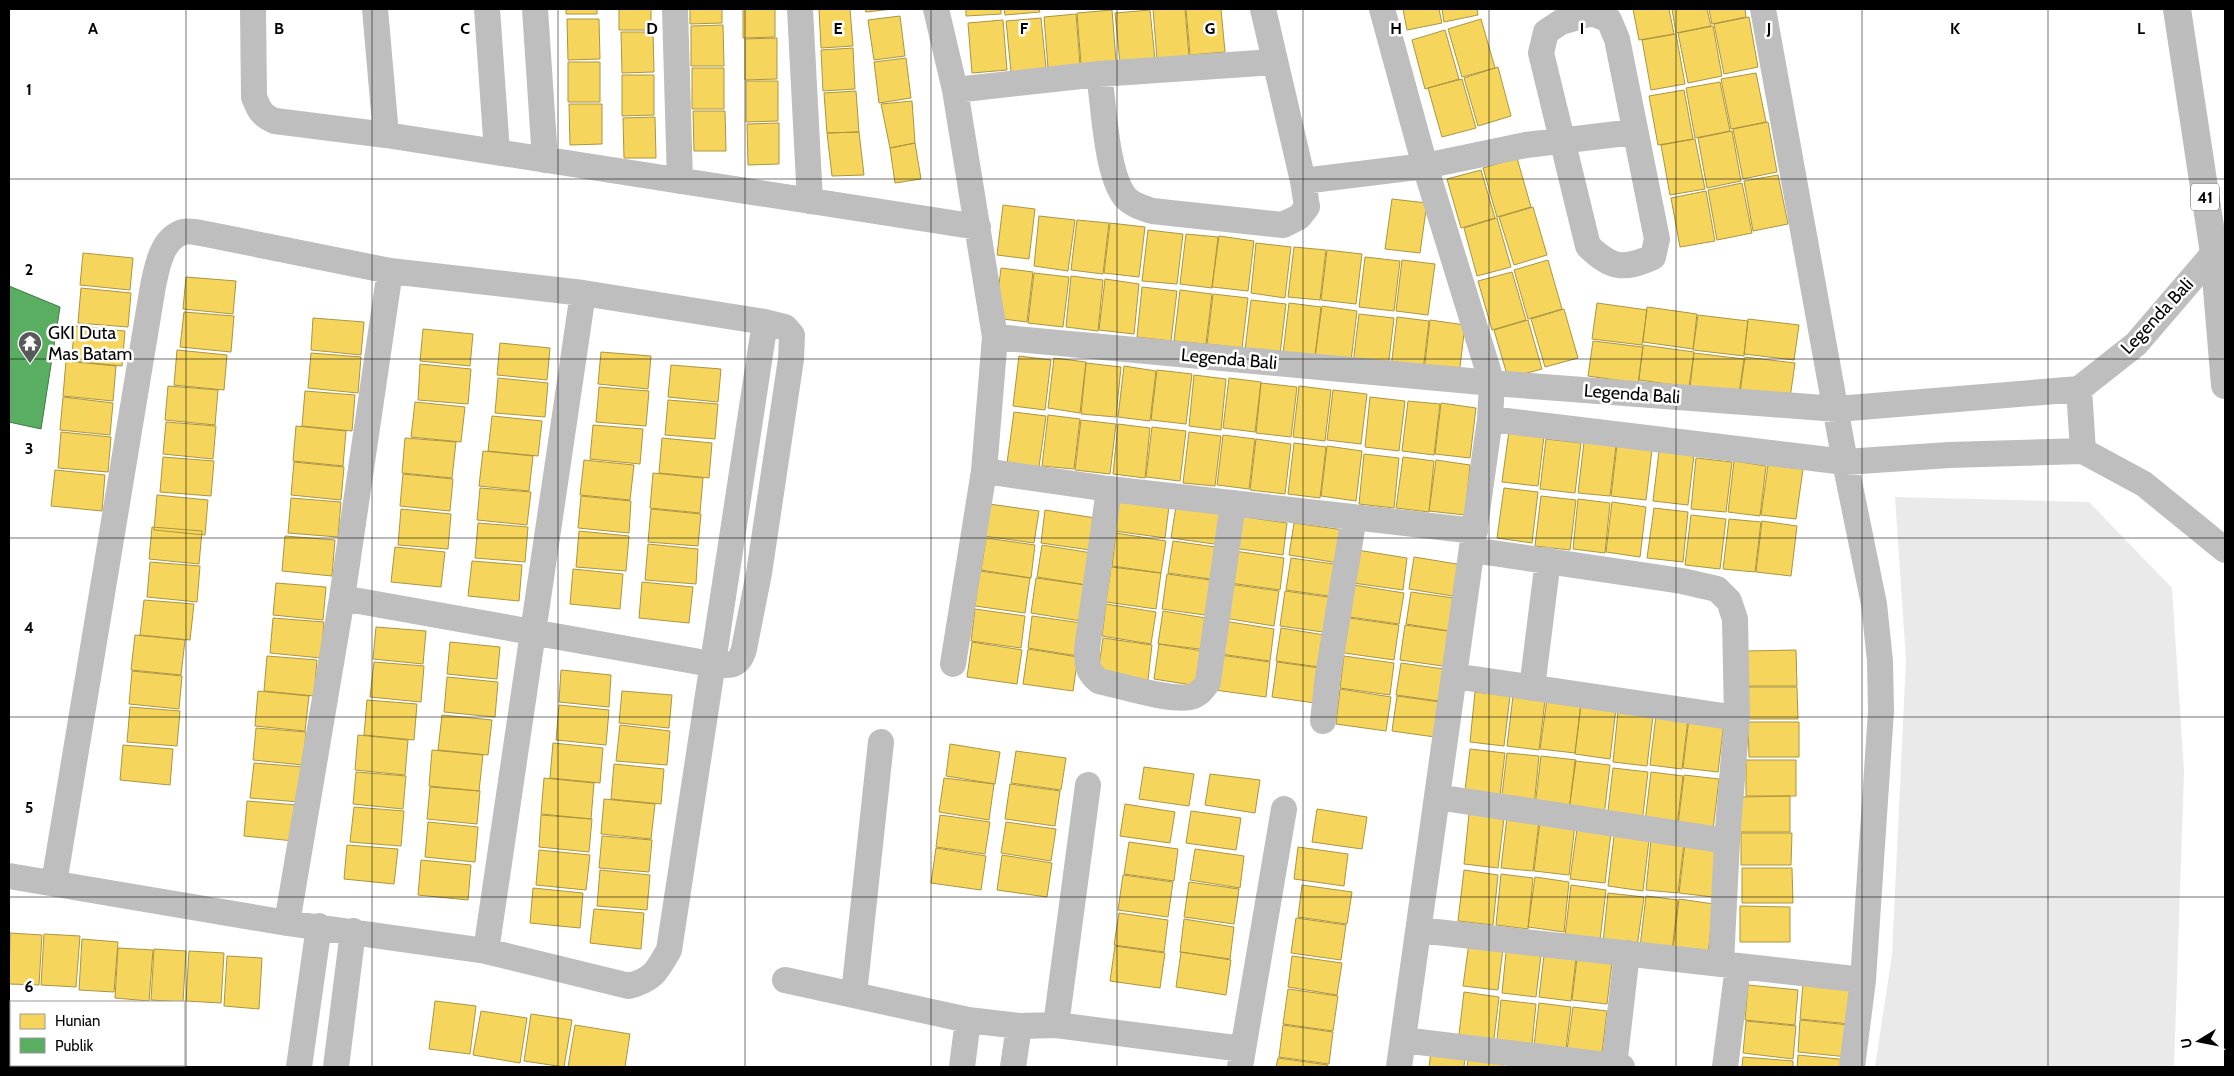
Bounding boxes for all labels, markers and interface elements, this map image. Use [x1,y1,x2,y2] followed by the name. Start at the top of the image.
[88,19,98,38] text: A
[274,19,284,38] text: B
[460,19,470,38] text: C
[646,19,658,38] text: D
[833,19,843,38] text: E
[1020,19,1029,38] text: F
[1205,19,1215,38] text: G
[1390,19,1402,38] text: H
[1580,19,1584,38] text: I
[1766,19,1771,38] text: J
[1950,19,1960,38] text: K
[2137,19,2145,38] text: L
[26,80,32,99] text: 1
[2191,183,2219,210] road number: 41
[25,260,33,279] text: 2
[2116,273,2198,359] street label: Legenda Bali
[48,322,132,365] place label: GKI Duta Mas Batam
[17,330,43,364] temple icon: GKI Duta Mas Batam
[1180,344,1278,374] street label: Legenda Bali
[1583,380,1681,408] street label: Legenda Bali
[25,439,33,458] text: 3
[24,618,34,637] text: 4
[25,798,33,817] text: 5
[25,977,34,996] text: 6
[10,1001,185,1066] legend
[55,1012,100,1030] text: Hunian
[2174,1016,2224,1066] north arrow
[55,1037,93,1055] text: Publik
[2176,1037,2196,1050] text: U

